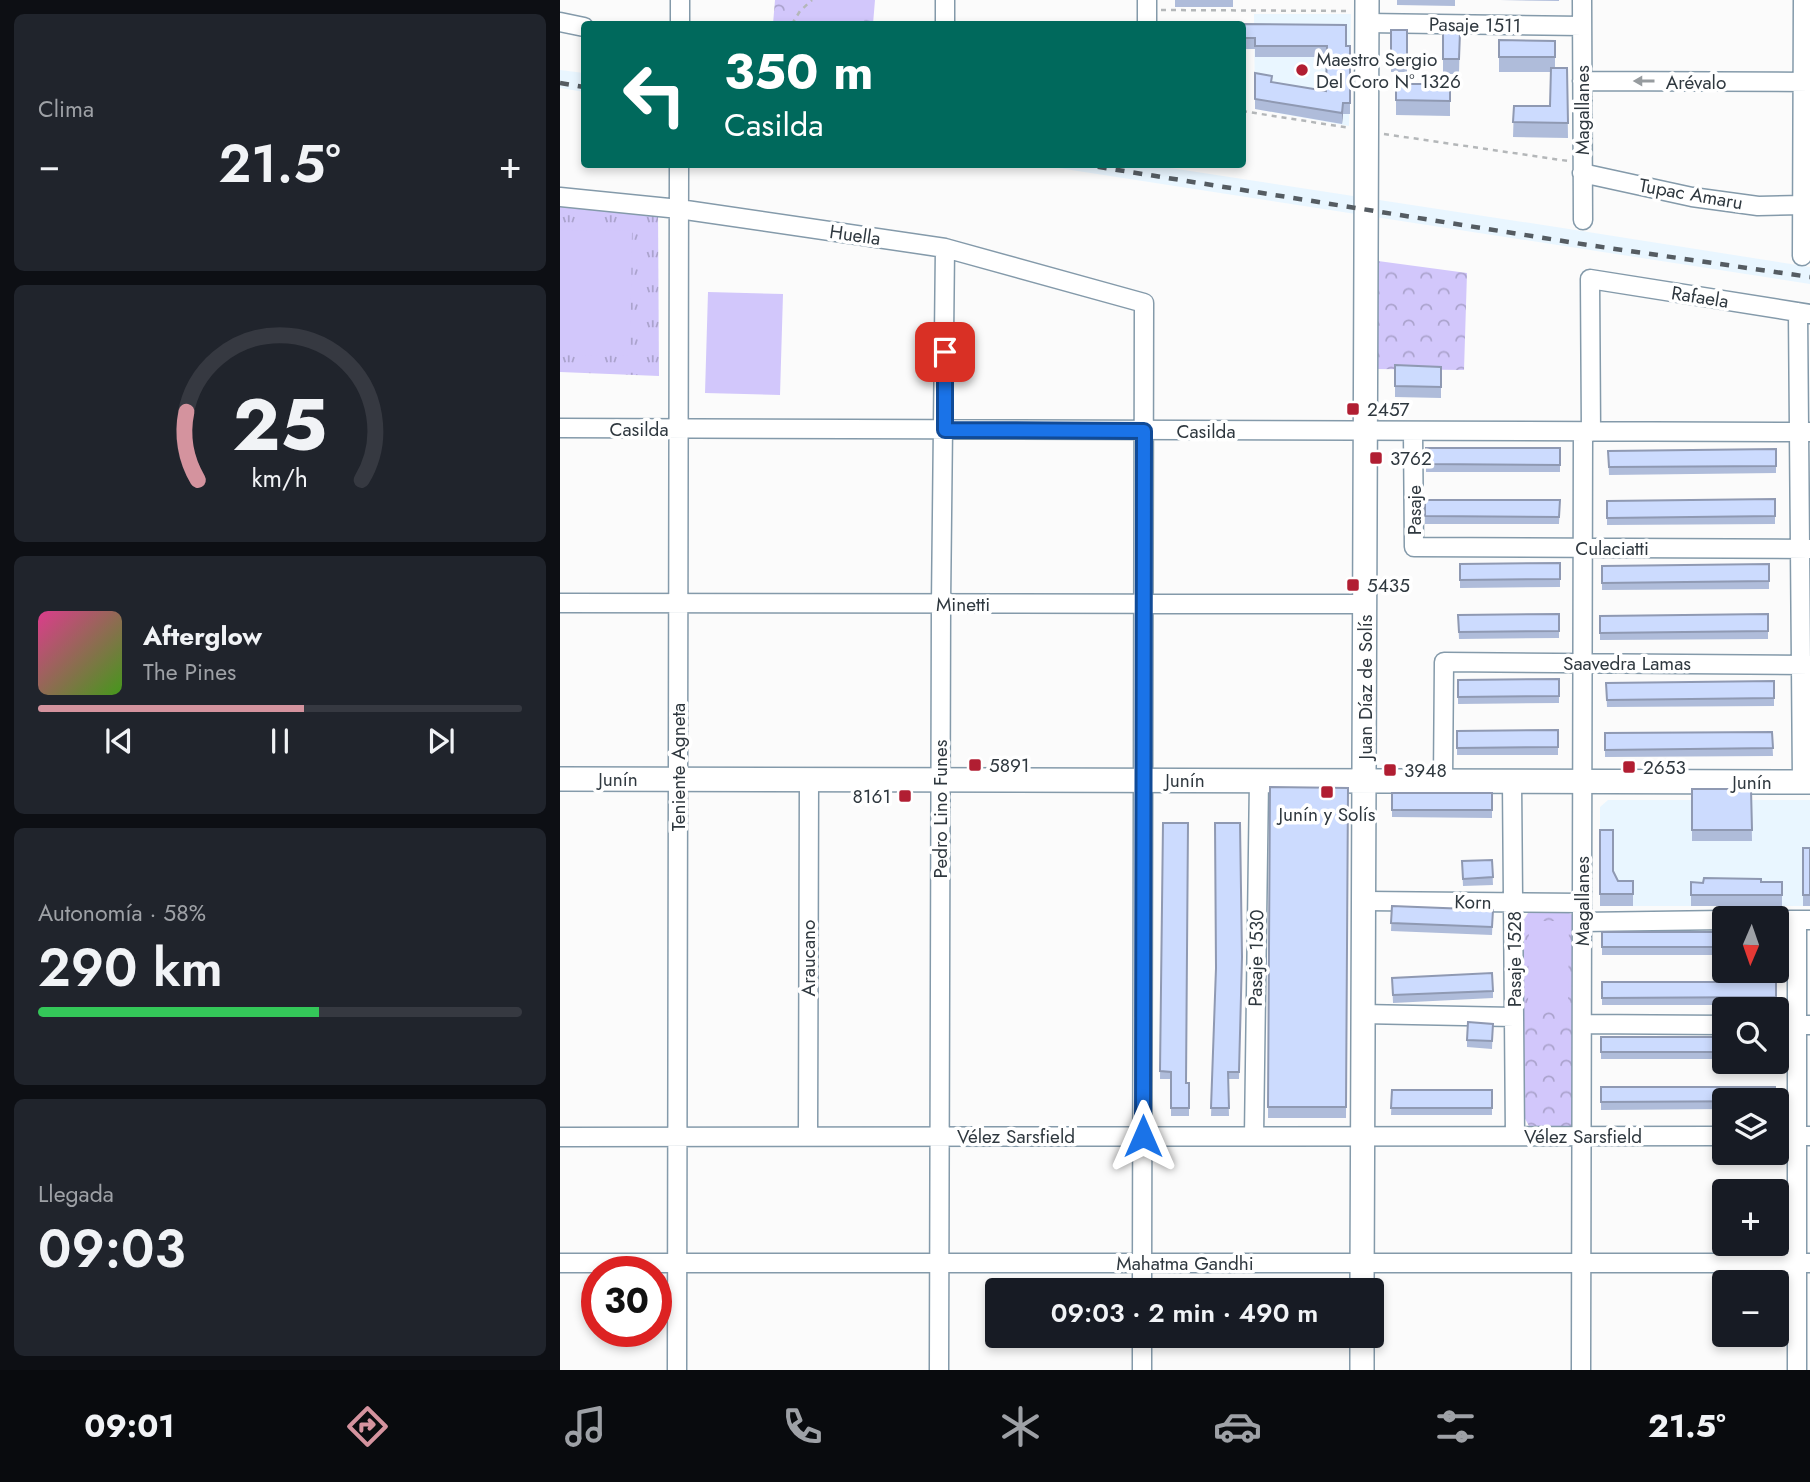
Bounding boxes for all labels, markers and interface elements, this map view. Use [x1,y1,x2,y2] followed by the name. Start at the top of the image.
[1429,11,1521,39] street label: Pasaje 1511
[724,37,873,107] text: 350 m
[1316,46,1461,95] place label: Maestro Sergio Del Coro N° 1326
[609,49,700,140] icon: left
[1294,62,1310,78] marker: Maestro Sergio Del Coro N° 1326
[1569,65,1596,155] street label: Magallanes
[1666,69,1726,96] street label: Arévalo
[1633,76,1655,87] one-way arrow
[38,92,94,126] text: Clima
[724,102,824,148] text: Casilda
[219,126,341,202] text: 21.5°
[38,137,60,192] text: −
[499,137,522,192] text: +
[1637,172,1745,216] street label: Tupac Amaru
[828,218,882,252] street label: Huella
[1669,279,1731,315] street label: Rafaela
[915,322,975,382] pin
[926,333,964,371] icon: arrive
[233,372,327,477] text: 25
[1367,396,1410,423] place label: 2457
[1345,401,1361,417] marker: 2457
[609,416,669,443] street label: Casilda
[1176,418,1236,445] street label: Casilda
[1390,445,1432,472] place label: 3762
[1368,450,1384,466] marker: 3762
[252,460,308,496] text: km/h
[1401,485,1428,535] street label: Pasaje
[1575,535,1649,562] street label: Culaciatti
[1367,572,1410,599] place label: 5435
[1345,577,1361,593] marker: 5435
[936,591,990,618] street label: Minetti
[1352,614,1379,762] street label: Juan Díaz de Solís
[143,617,262,655] text: Afterglow
[1563,650,1691,677] street label: Saavedra Lamas
[143,655,236,689] text: The Pines
[665,703,692,831] street label: Teniente Agneta
[100,722,138,760] icon: previous
[261,722,299,760] icon: pause
[422,722,460,760] icon: next
[927,739,954,878] street label: Pedro Lino Funes
[989,752,1030,779] place label: 5891
[1643,754,1686,781] place label: 2653
[967,757,983,773] marker: 5891
[1404,757,1447,784] place label: 3948
[1621,759,1637,775] marker: 2653
[1382,762,1398,778] marker: 3948
[595,766,638,793] street label: Junín
[1162,767,1205,794] street label: Junín
[1729,769,1772,796] street label: Junín
[853,783,891,810] place label: 8161
[1319,784,1335,800] marker: Junín y Solís
[897,788,913,804] marker: 8161
[1276,801,1376,828] place label: Junín y Solís
[1569,856,1596,946] street label: Magallanes
[1454,888,1492,916] street label: Korn
[38,896,206,930] text: Autonomía · 58%
[1712,906,1788,984] north arrow
[1712,906,1789,1347] map controls
[1242,909,1270,1007] street label: Pasaje 1530
[1501,911,1528,1007] street label: Pasaje 1528
[795,920,822,996] street label: Araucano
[38,930,223,1006] text: 290 km
[1712,997,1789,1074] button: search
[1712,1088,1789,1165] button: layers
[1106,1099,1180,1173] position arrow
[957,1123,1075,1150] street label: Vélez Sarsfield
[1524,1123,1642,1150] street label: Vélez Sarsfield
[38,1177,114,1211] text: Llegada
[1712,1179,1789,1256] button: +
[38,1211,186,1287] text: 09:03
[1116,1250,1254,1277] street label: Mahatma Gandhi
[581,1256,672,1347] speed limit sign: 30
[1712,1270,1789,1347] button: −
[1051,1294,1318,1332] text: 09:03 · 2 min · 490 m
[343,1402,392,1451] icon: directions
[561,1402,610,1451] icon: music
[778,1402,827,1451] icon: phone
[996,1402,1045,1451] icon: climate
[1213,1402,1262,1451] icon: car
[1431,1402,1480,1451] icon: filters
[84,1403,175,1449] text: 09:01
[1648,1403,1726,1449] text: 21.5°

